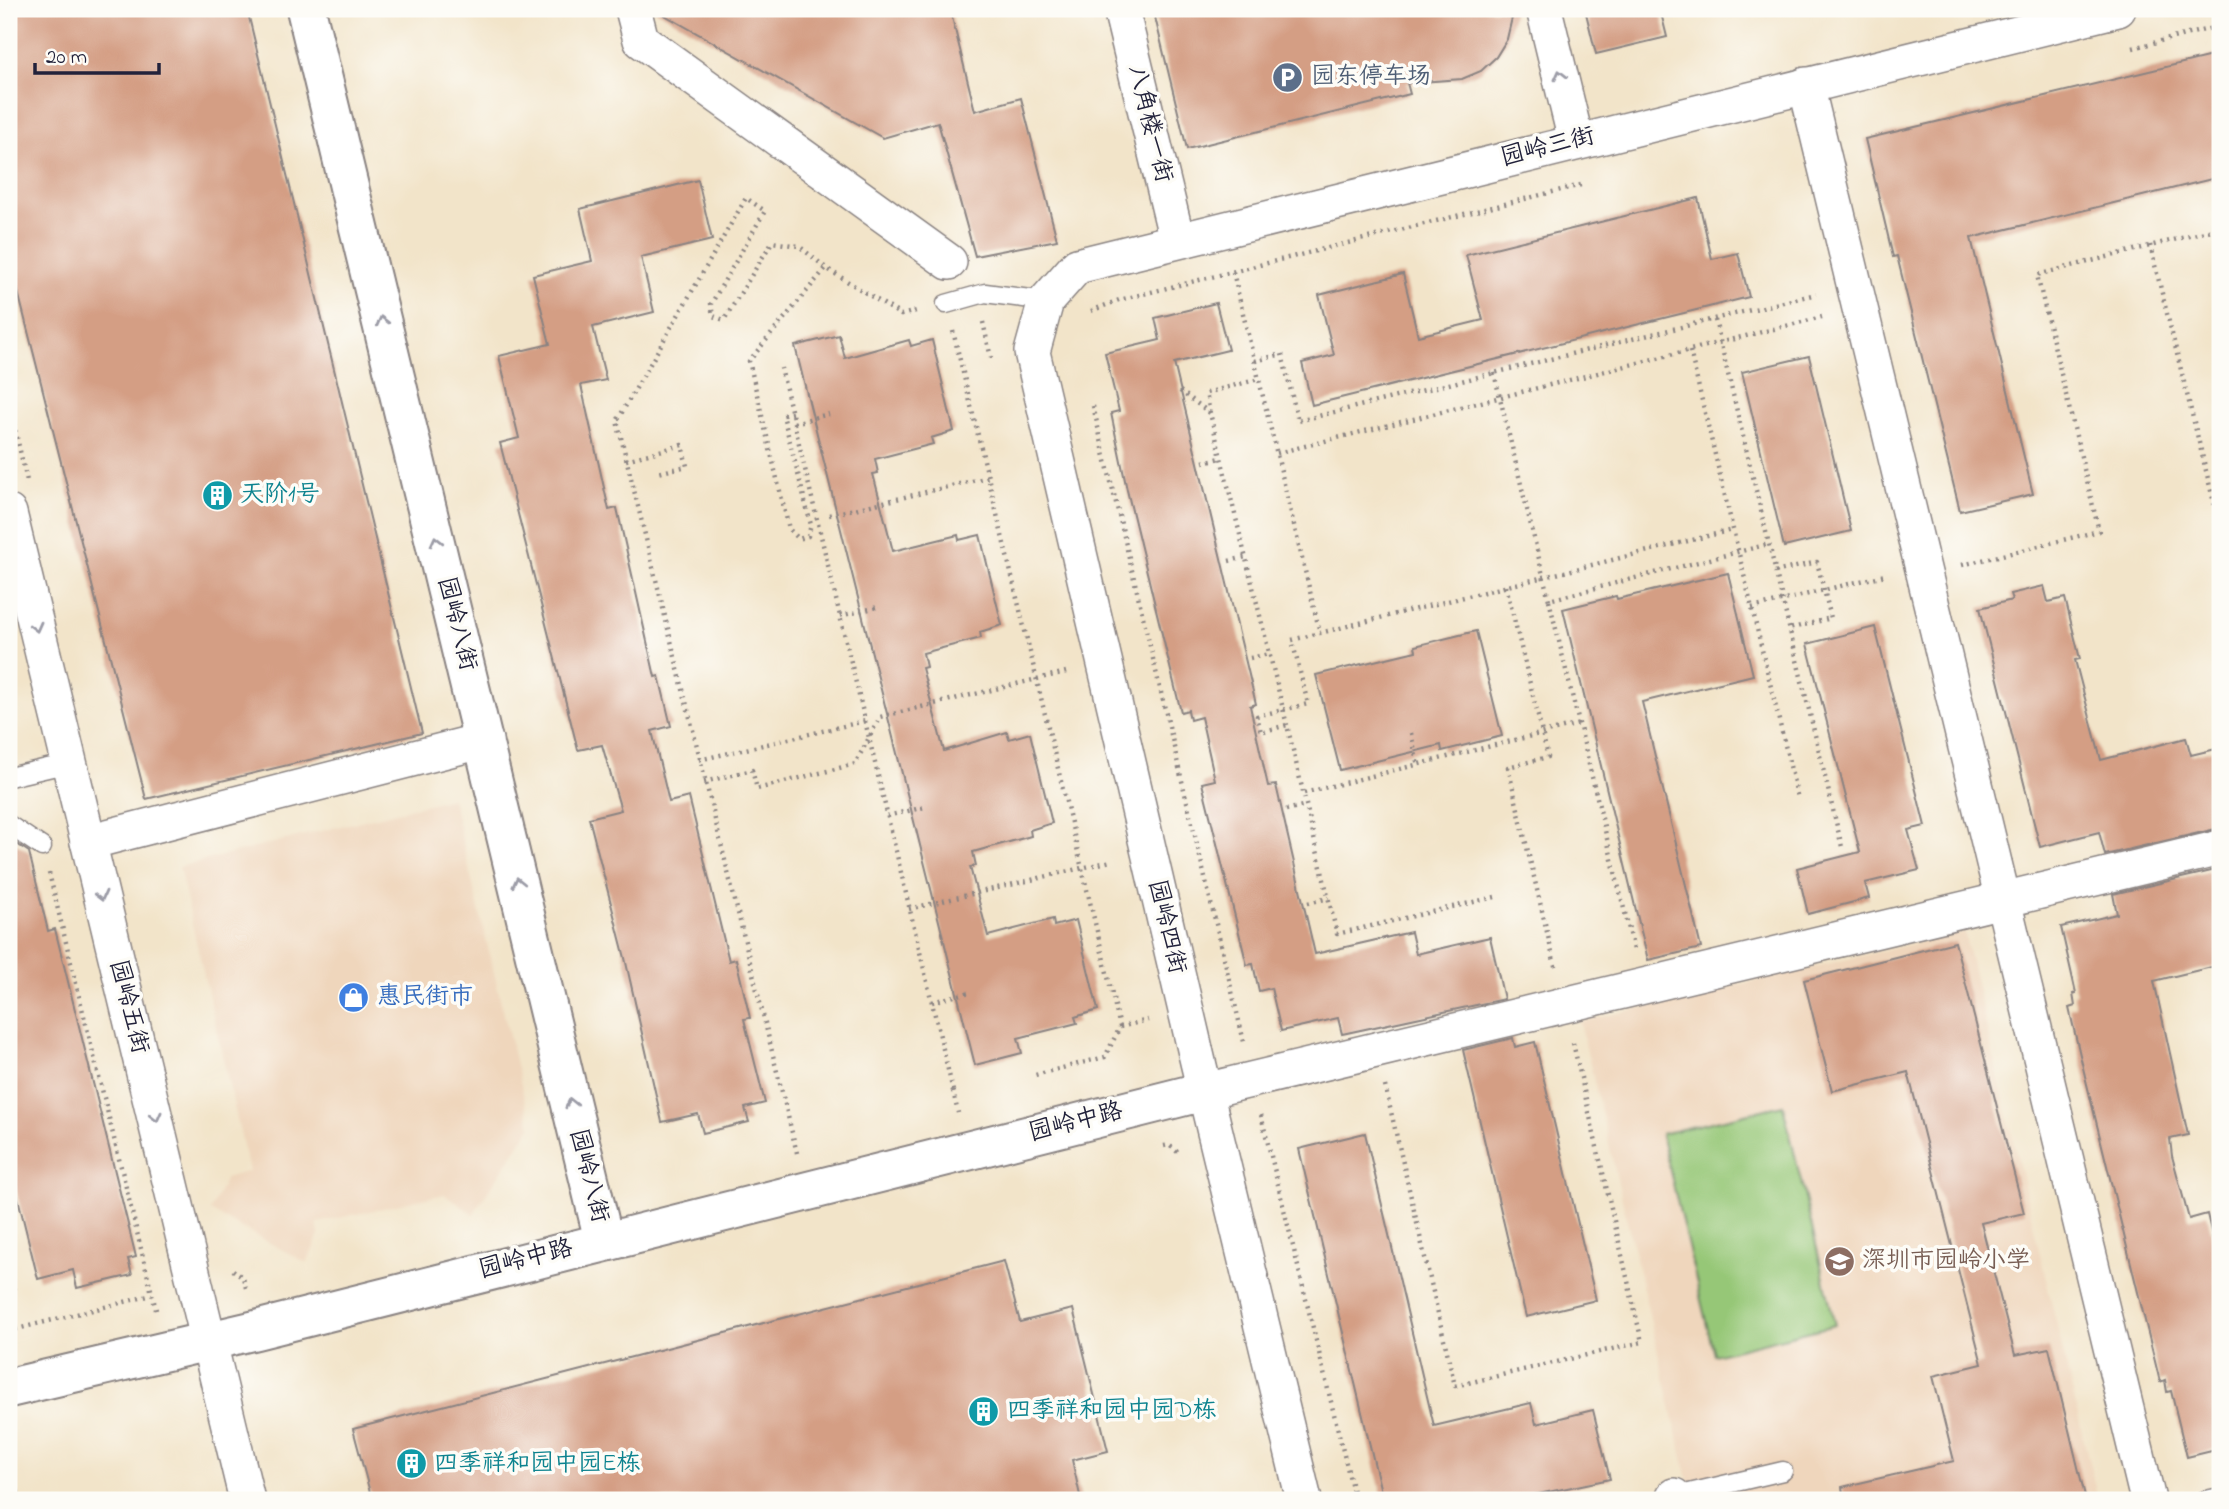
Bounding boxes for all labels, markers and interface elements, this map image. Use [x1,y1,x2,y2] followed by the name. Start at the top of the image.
[35,32,159,76] scale bar
[46,43,87,73] text: 20 m
[1271,60,1305,94] parking icon: 园东停车场
[1311,60,1431,95] place label: 园东停车场
[1118,62,1180,186] street label: 八角楼一街
[1554,69,1568,81] one-way arrow
[1497,119,1599,177] street label: 园岭三街
[376,315,390,327] one-way arrow
[200,478,234,512] building icon: 天阶1号
[240,478,320,513] place label: 天阶1号
[430,536,444,548] one-way arrow
[427,573,485,675] street label: 园岭八街
[28,621,42,633] one-way arrow
[512,876,526,888] one-way arrow
[1138,876,1194,978] street label: 园岭四街
[93,890,107,902] one-way arrow
[99,956,157,1058] street label: 园岭五街
[337,980,371,1014] shop icon: 惠民街市
[377,980,473,1015] place label: 惠民街市
[1025,1094,1127,1152] street label: 园岭中路
[564,1097,579,1109] one-way arrow
[147,1111,162,1123] one-way arrow
[559,1125,617,1227] street label: 园岭八街
[475,1231,577,1289] street label: 园岭中路
[1822,1244,1856,1278] school or university icon: 深圳市园岭小学
[1862,1244,2030,1279] place label: 深圳市园岭小学
[967,1394,1001,1428] building icon: 四季祥和园中园D栋
[1007,1394,1217,1429] place label: 四季祥和园中园D栋
[394,1447,428,1481] building icon: 四季祥和园中园E栋
[434,1447,641,1482] place label: 四季祥和园中园E栋

